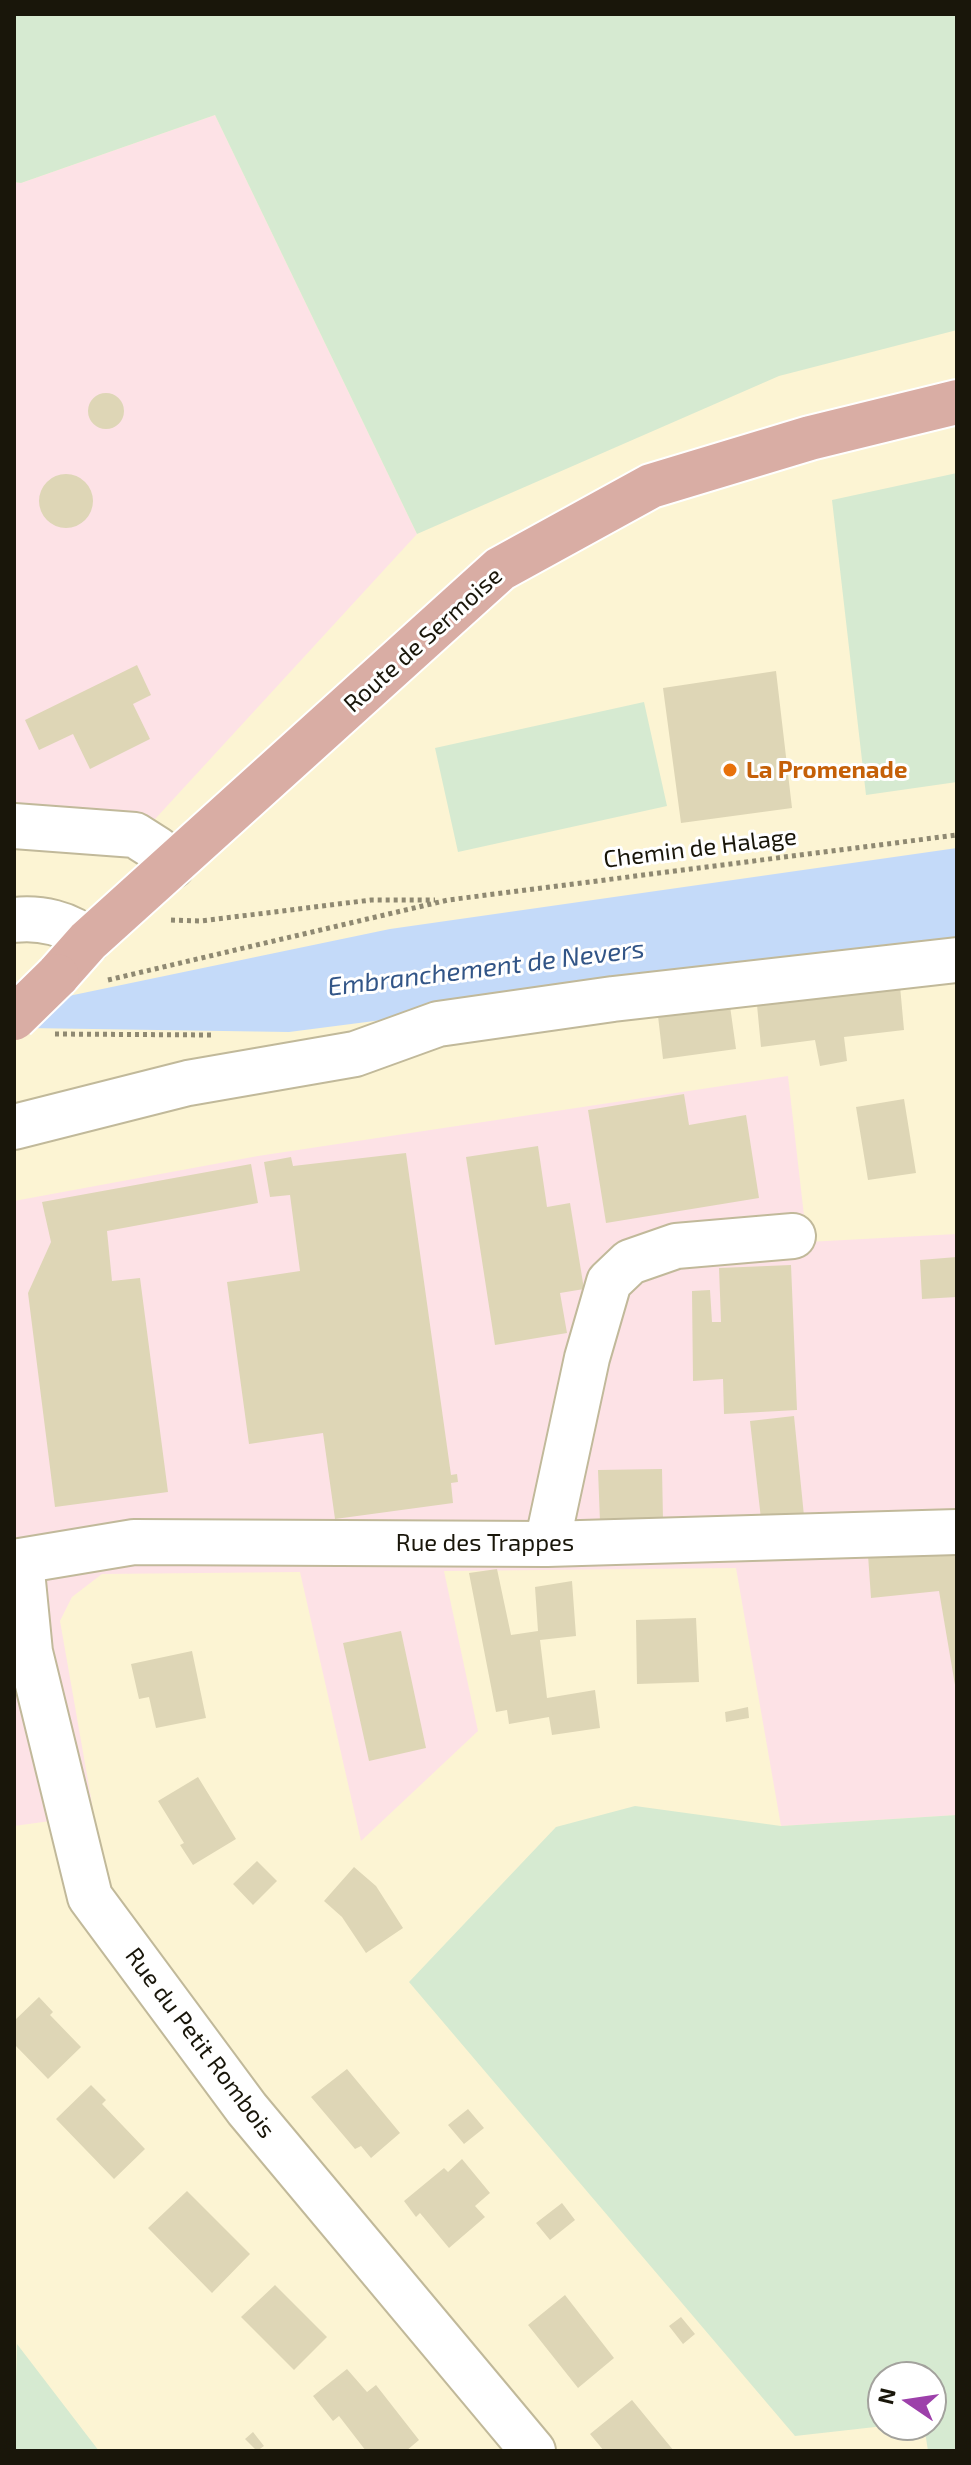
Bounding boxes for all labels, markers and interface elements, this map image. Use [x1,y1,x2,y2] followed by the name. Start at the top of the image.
[338,561,508,719] street label: Route de Sermoise
[746,756,907,784] place label: La Promenade
[721,761,739,779] marker: La Promenade
[602,822,798,874] street label: Chemin de Halage
[326,933,646,1003] water label: Embranchement de Nevers
[396,1529,574,1557] street label: Rue des Trappes
[119,1942,281,2144] street label: Rue du Petit Rombois
[867,2361,947,2441] north arrow
[871,2385,900,2407] text: N

